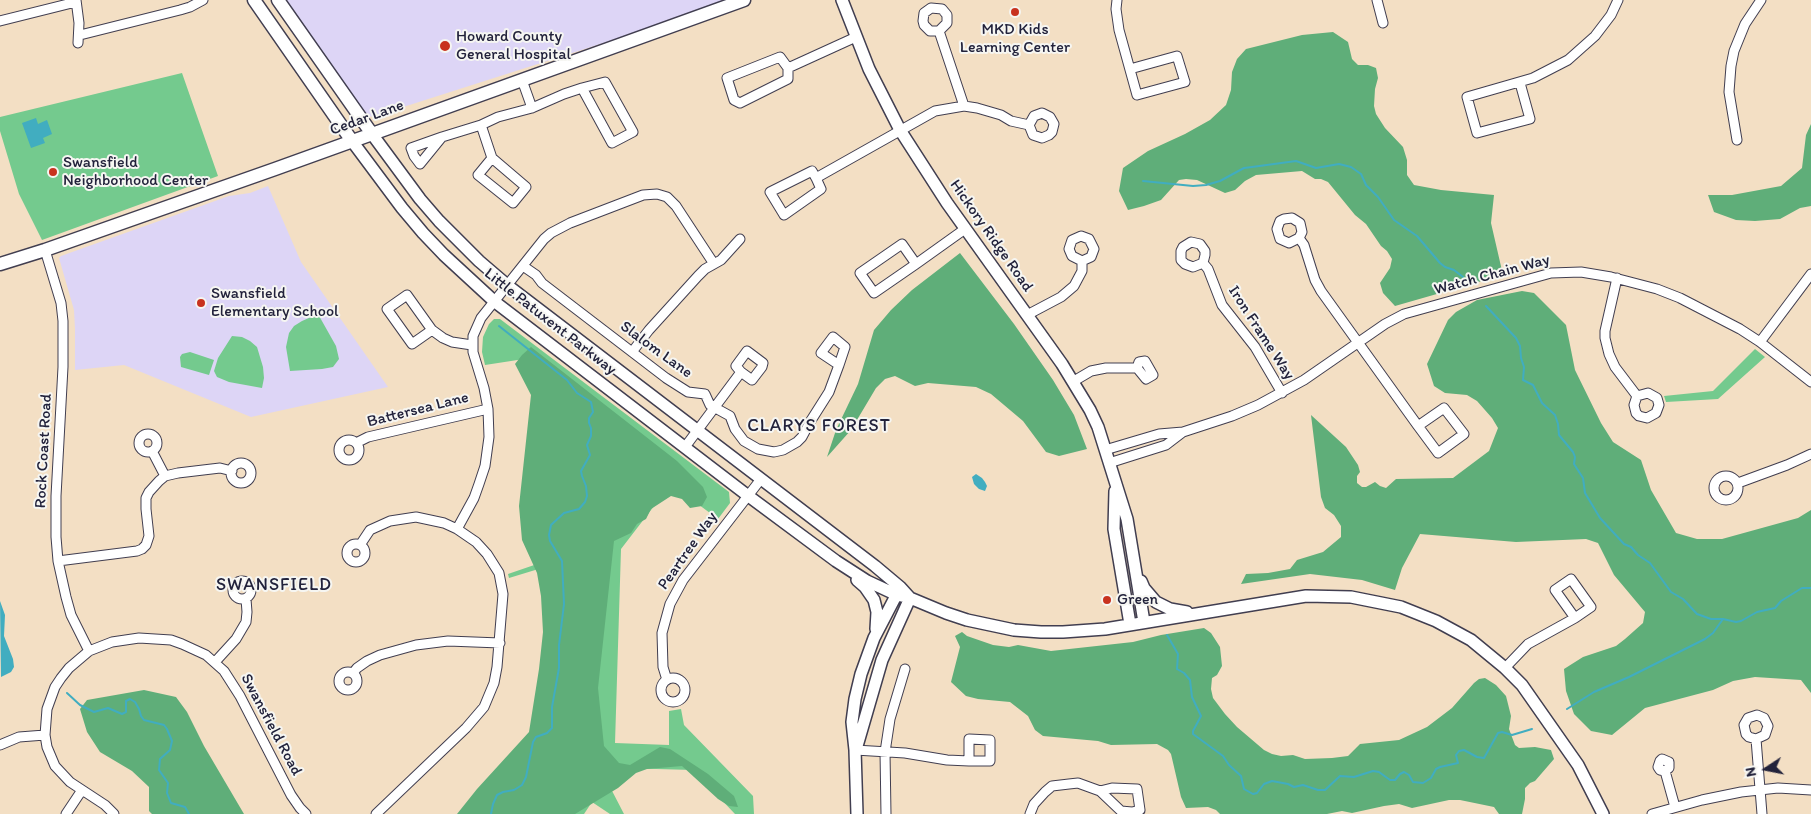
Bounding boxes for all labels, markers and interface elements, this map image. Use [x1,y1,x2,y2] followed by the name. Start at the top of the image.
[1009,6,1021,18] marker: MKD Kids Learning Center
[960,20,1070,58] place label: MKD Kids Learning Center
[456,27,571,65] place label: Howard County General Hospital
[438,39,452,53] marker: Howard County General Hospital
[327,96,407,140] street label: Cedar Lane
[63,153,208,191] place label: Swansfield Neighborhood Center
[47,166,59,178] marker: Swansfield Neighborhood Center
[945,176,1037,296] street label: Hickory Ridge Road
[1432,250,1552,300] street label: Watch Chain Way
[480,264,620,380] street label: Little Patuxent Parkway
[1223,282,1299,384] street label: Iron Frame Way
[211,284,339,322] place label: Swansfield Elementary School
[195,297,207,309] marker: Swansfield Elementary School
[616,317,696,383] street label: Slalom Lane
[365,388,471,432] street label: Battersea Lane
[31,393,57,509] street label: Rock Coast Road
[745,415,893,437] district label: CLARYS FOREST
[654,508,722,594] street label: Peartree Way
[216,574,332,596] district label: SWANSFIELD
[1117,590,1158,610] place label: Green
[1101,594,1113,606] marker: Green
[236,671,306,779] street label: Swansfield Road
[1741,744,1791,794] north arrow
[1742,766,1760,778] text: N

